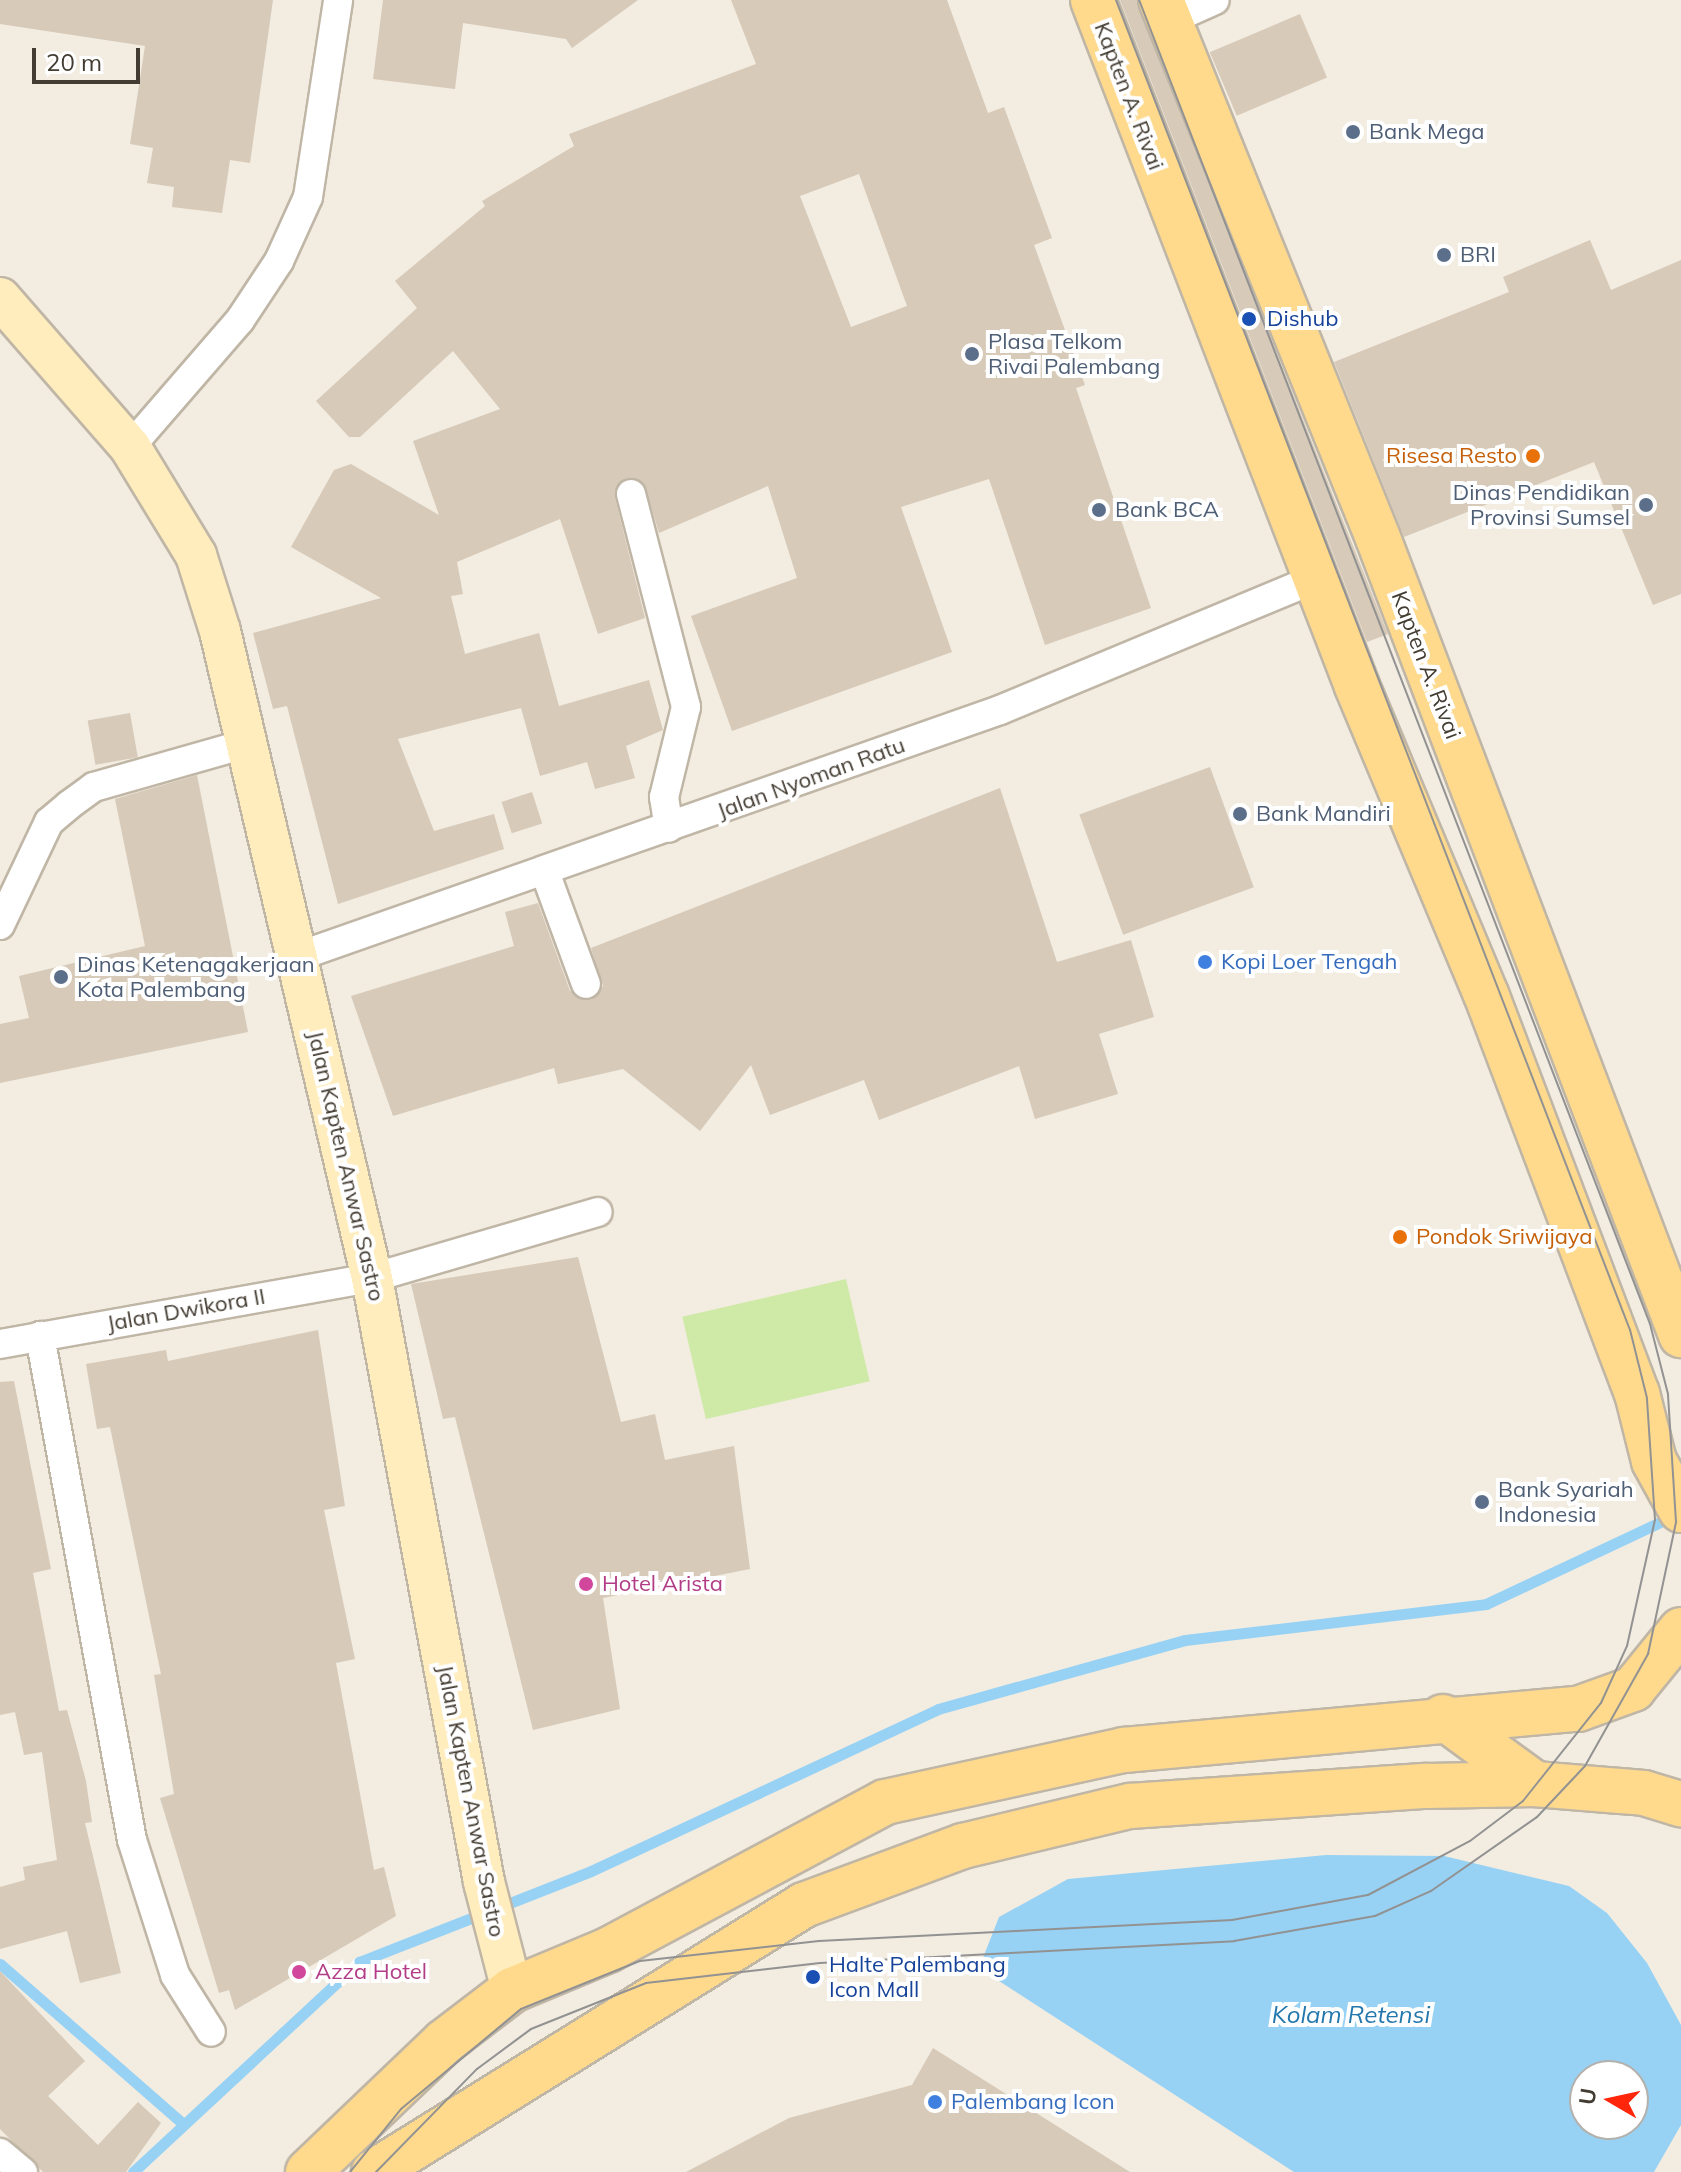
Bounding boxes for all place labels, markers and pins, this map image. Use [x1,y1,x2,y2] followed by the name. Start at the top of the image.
[1369,119,1484,145] place label: Bank Mega
[1344,123,1362,141] marker: Bank Mega
[1460,242,1496,268] place label: BRI
[1435,246,1453,264] marker: BRI
[1267,306,1338,332] place label: Dishub
[1238,308,1260,330] marker: Dishub
[988,328,1160,380] place label: Plasa Telkom Rivai Palembang
[963,345,981,363] marker: Plasa Telkom Rivai Palembang
[1386,443,1517,469] place label: Risesa Resto
[1524,447,1542,465] marker: Risesa Resto
[1453,479,1630,530] place label: Dinas Pendidikan Provinsi Sumsel
[1637,496,1655,514] marker: Dinas Pendidikan Provinsi Sumsel
[1115,497,1219,523] place label: Bank BCA
[1090,501,1108,519] marker: Bank BCA
[1256,801,1391,827] place label: Bank Mandiri
[1231,805,1249,823] marker: Bank Mandiri
[1221,949,1397,975] place label: Kopi Loer Tengah
[77,951,315,1002] place label: Dinas Ketenagakerjaan Kota Palembang
[1196,953,1214,971] marker: Kopi Loer Tengah
[52,968,70,986] marker: Dinas Ketenagakerjaan Kota Palembang
[1416,1224,1592,1250] place label: Pondok Sriwijaya
[1391,1228,1409,1246] marker: Pondok Sriwijaya
[1498,1476,1634,1528] place label: Bank Syariah Indonesia
[1473,1493,1491,1511] marker: Bank Syariah Indonesia
[602,1571,723,1597] place label: Hotel Arista
[577,1575,595,1593] marker: Hotel Arista
[829,1951,1006,2002] place label: Halte Palembang Icon Mall
[315,1959,427,1985] place label: Azza Hotel
[290,1963,308,1981] marker: Azza Hotel
[804,1968,822,1986] marker: Halte Palembang Icon Mall
[951,2089,1115,2115] place label: Palembang Icon
[926,2093,944,2111] marker: Palembang Icon

